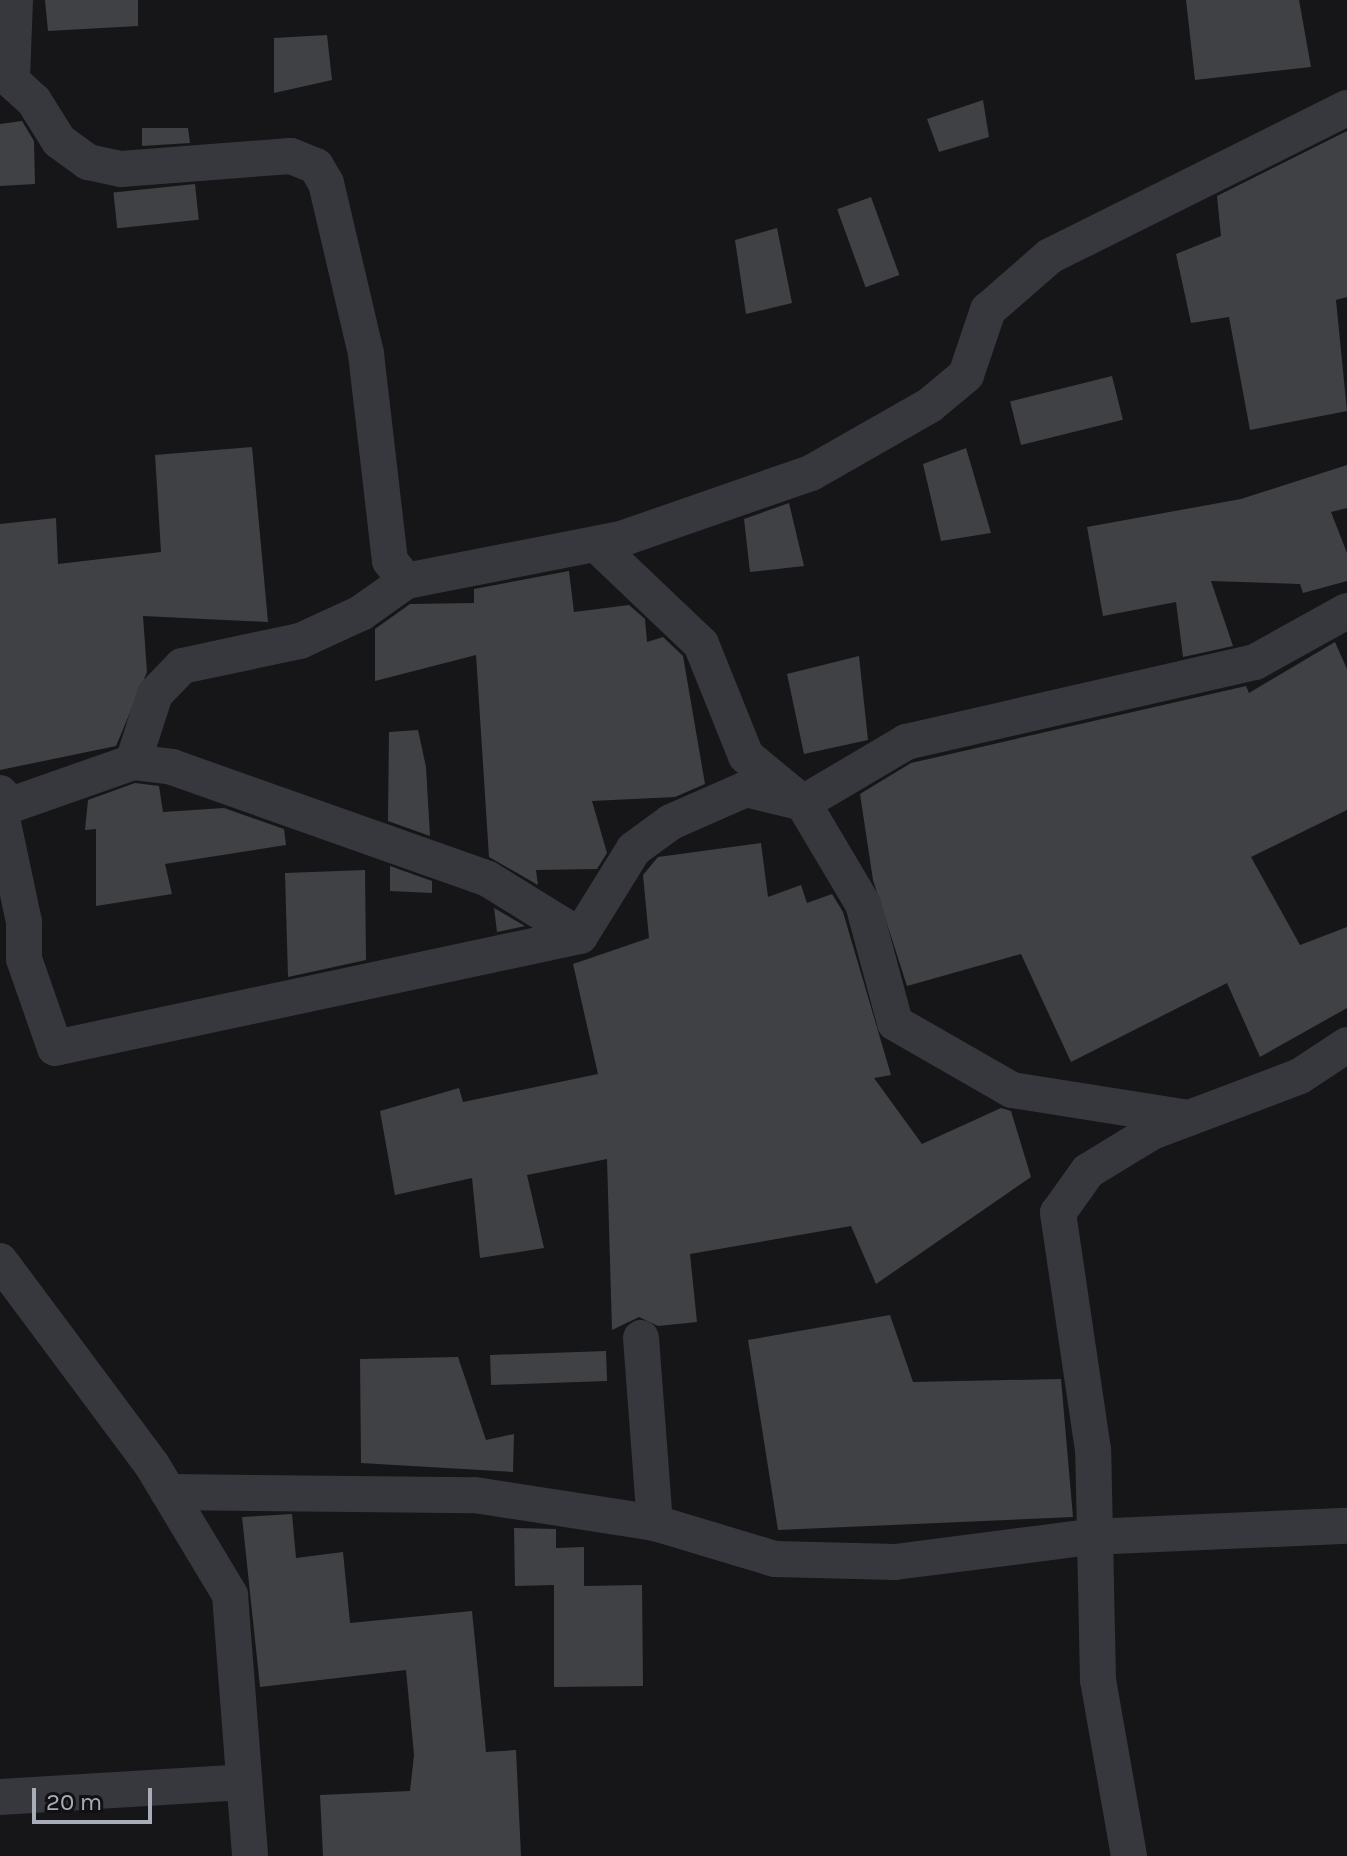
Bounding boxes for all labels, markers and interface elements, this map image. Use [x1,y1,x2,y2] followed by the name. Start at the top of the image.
[36,1772,156,1822] scale bar
[46,1788,102,1816] text: 20 m

